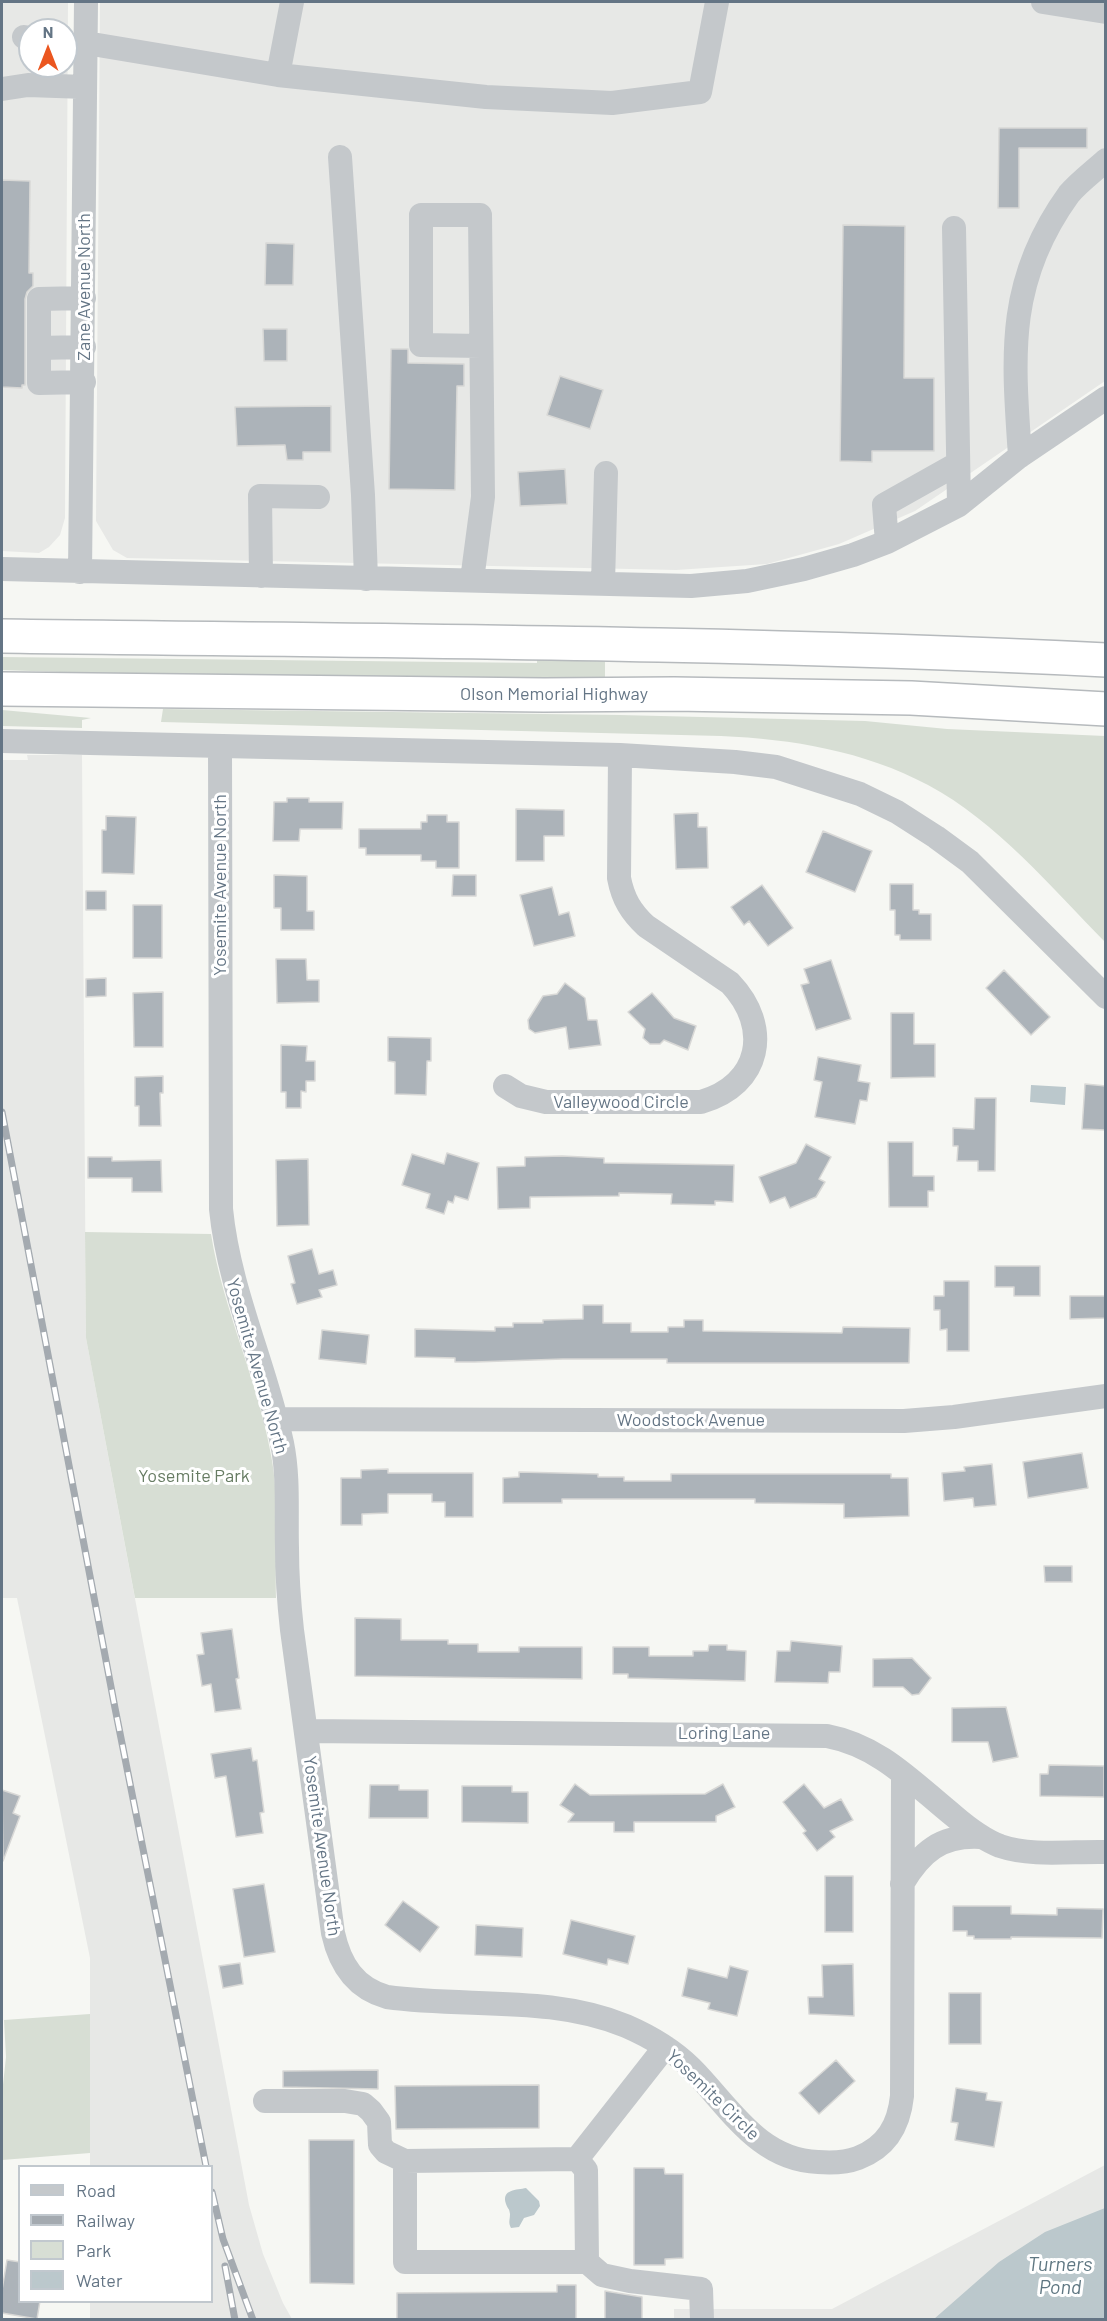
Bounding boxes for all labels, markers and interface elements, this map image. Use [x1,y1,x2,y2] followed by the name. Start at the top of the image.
[18,18,78,78] north arrow
[43,22,53,41] text: N
[73,213,95,361] street label: Zane Avenue North
[460,683,648,705] street label: Olson Memorial Highway
[209,794,231,976] street label: Yosemite Avenue North
[553,1091,689,1113] street label: Valleywood Circle
[222,1276,292,1456] street label: Yosemite Avenue North
[617,1409,765,1431] street label: Woodstock Avenue
[138,1465,250,1487] park label: Yosemite Park
[678,1722,770,1744] street label: Loring Lane
[299,1754,345,1938] street label: Yosemite Avenue North
[662,2045,764,2145] street label: Yosemite Circle
[18,2165,213,2303] legend
[76,2179,116,2201] text: Road
[76,2209,135,2231] text: Railway
[76,2239,111,2261] text: Park
[1028,2252,1092,2299] water label: Turners Pond
[76,2269,123,2291] text: Water

